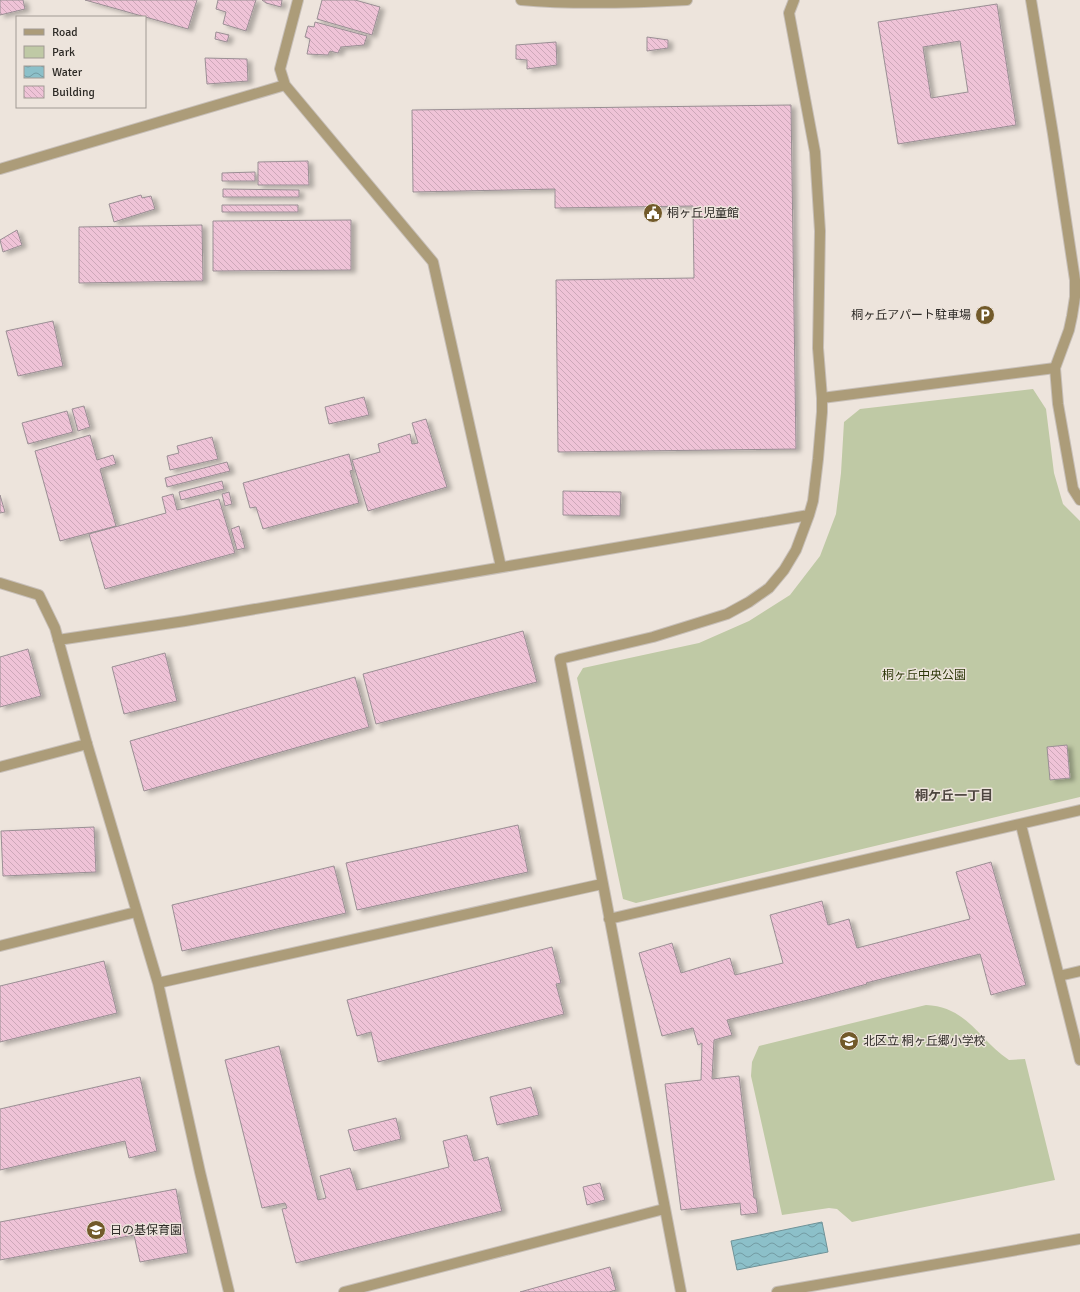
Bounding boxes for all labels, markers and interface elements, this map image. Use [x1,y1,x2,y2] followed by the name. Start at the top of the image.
[16,16,146,108] legend
[52,25,78,40] text: Road
[52,45,75,60] text: Park
[52,65,83,80] text: Water
[52,85,95,100] text: Building
[642,202,664,224] public building icon: 桐ヶ丘児童館
[667,206,739,221] place label: 桐ヶ丘児童館
[974,304,996,326] parking icon: 桐ヶ丘アパート駐車場
[851,308,971,323] place label: 桐ヶ丘アパート駐車場
[882,668,966,683] park label: 桐ヶ丘中央公園
[915,788,993,804] district label: 桐ケ丘一丁目
[838,1030,860,1052] school or university icon: 北区立 桐ヶ丘郷小学校
[863,1034,986,1049] place label: 北区立 桐ヶ丘郷小学校
[85,1219,107,1241] school or university icon: 日の基保育園
[110,1223,182,1238] place label: 日の基保育園

